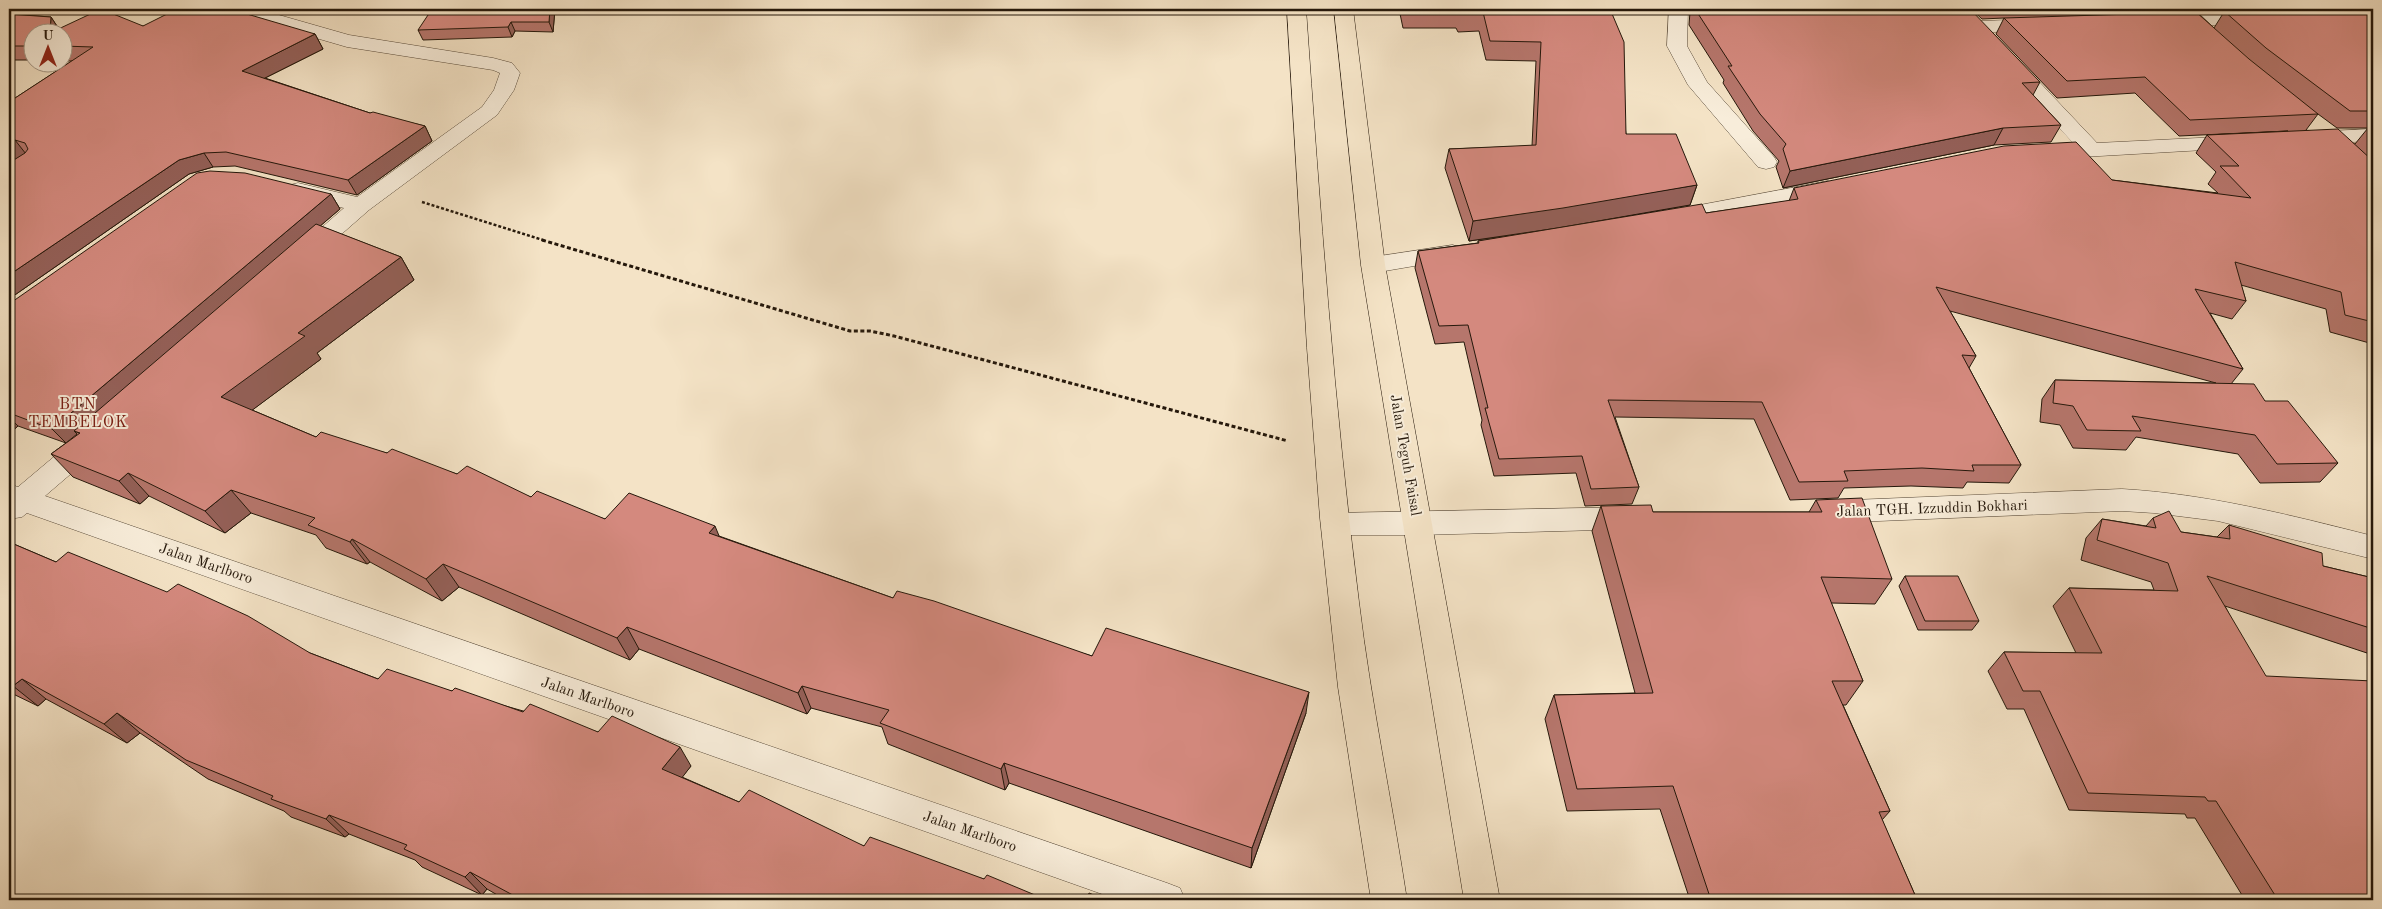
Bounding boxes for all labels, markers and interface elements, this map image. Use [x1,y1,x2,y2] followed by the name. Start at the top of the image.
[22,22,72,72] north arrow
[42,29,54,43] text: U
[1386,393,1423,517] street label: Jalan Teguh Faisal
[28,397,128,431] district label: BTN TEMBELOK
[1836,499,2028,520] street label: Jalan TGH. Izzuddin Bokhari
[157,541,254,587] street label: Jalan Marlboro
[539,675,636,721] street label: Jalan Marlboro
[921,809,1018,855] street label: Jalan Marlboro

